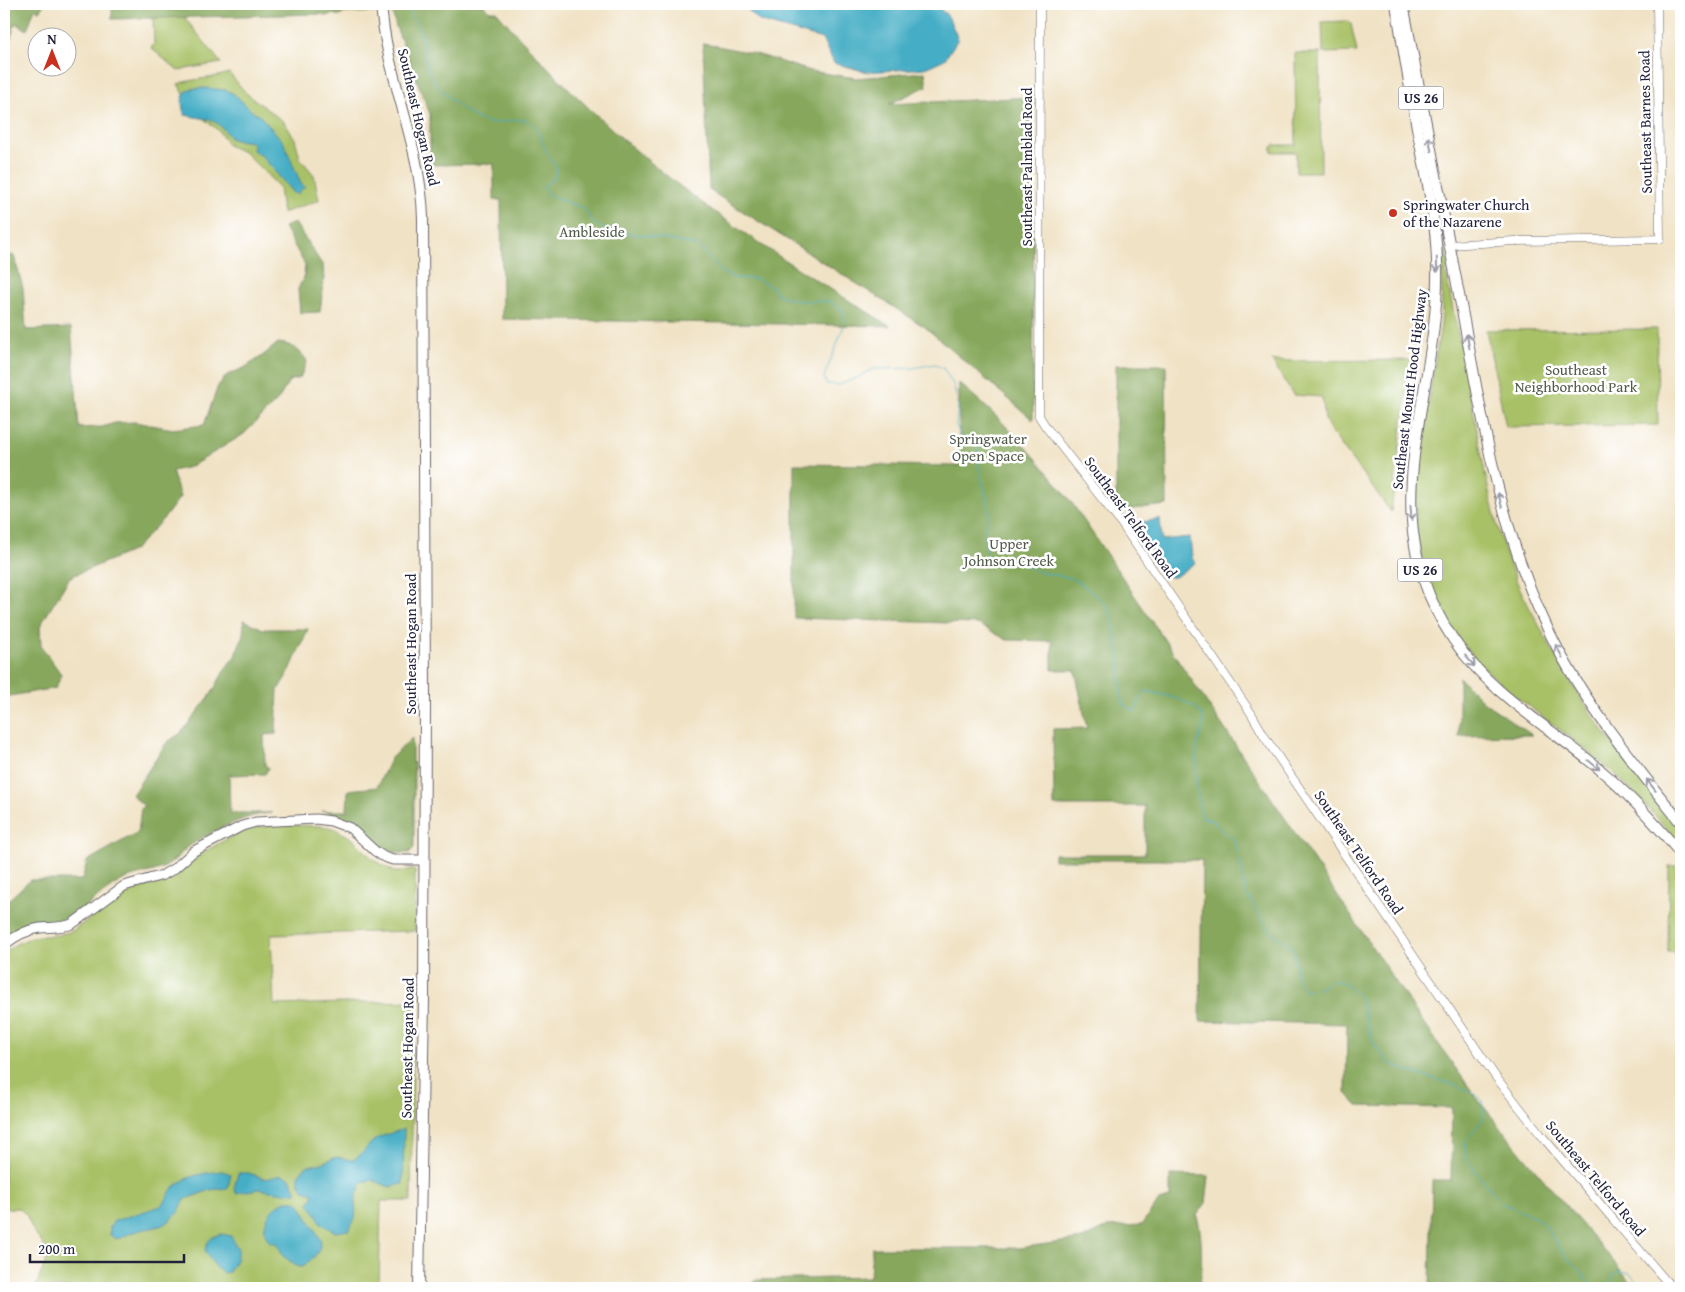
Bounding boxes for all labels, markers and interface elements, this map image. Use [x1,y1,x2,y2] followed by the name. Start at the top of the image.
[28,28,78,78] north arrow
[47,29,57,49] text: N
[393,46,445,188] street label: Southeast Hogan Road
[1633,50,1657,194] street label: Southeast Barnes Road
[1398,86,1444,110] road number: US 26
[1016,88,1037,246] street label: Southeast Palmblad Road
[1424,136,1434,152] one-way arrow
[1403,194,1530,232] place label: Springwater Church of the Nazarene
[1387,207,1399,219] marker: Springwater Church of the Nazarene
[559,221,625,242] park label: Ambleside
[1432,256,1442,273] one-way arrow
[1386,287,1432,491] street label: Southeast Mount Hood Highway
[1462,333,1472,349] one-way arrow
[1515,359,1638,397] park label: Southeast Neighborhood Park
[949,428,1027,466] park label: Springwater Open Space
[1080,452,1182,582] street label: Southeast Telford Road
[1495,493,1505,509] one-way arrow
[1406,505,1415,521] one-way arrow
[962,533,1055,571] park label: Upper Johnson Creek
[1398,558,1442,582] road number: US 26
[400,574,421,714] street label: Southeast Hogan Road
[1554,644,1563,659] one-way arrow
[1464,654,1475,667] one-way arrow
[1587,760,1600,771] one-way arrow
[1646,778,1656,792] one-way arrow
[1310,786,1408,918] street label: Southeast Telford Road
[395,977,419,1119] street label: Southeast Hogan Road
[1541,1115,1651,1241] street label: Southeast Telford Road
[30,1232,184,1264] scale bar
[38,1238,76,1259] text: 200 m

